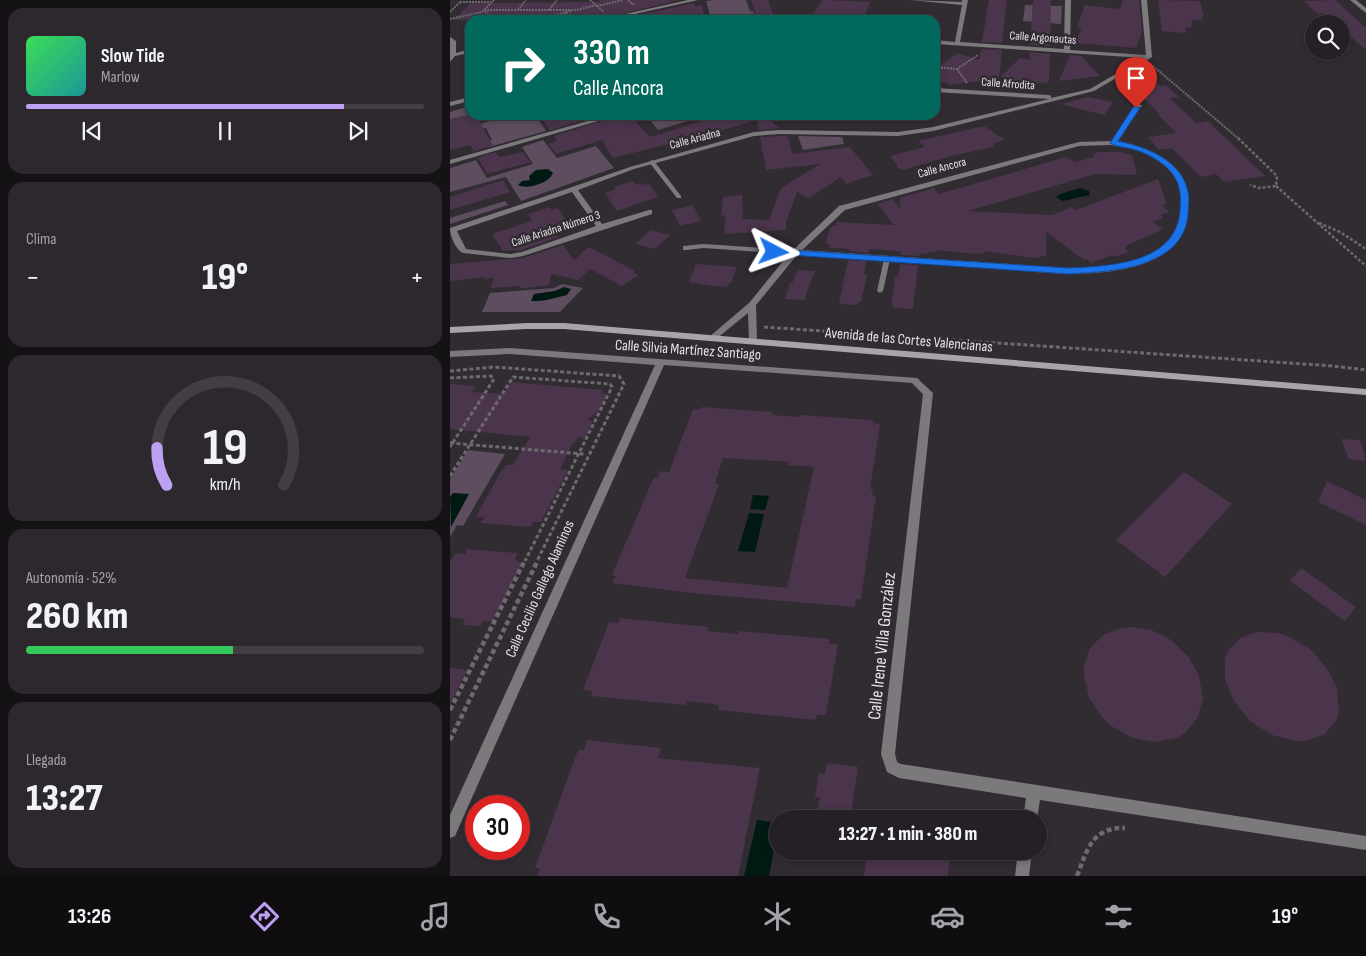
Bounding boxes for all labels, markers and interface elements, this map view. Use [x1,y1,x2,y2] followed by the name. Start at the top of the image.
[1305,15,1350,60] map controls
[1305,15,1350,60] button: search
[1009,28,1077,48] street label: Calle Argonautas
[573,32,650,75] text: 330 m
[490,35,555,100] icon: right
[101,45,165,68] text: Slow Tide
[1115,57,1157,108] pin
[1122,64,1150,92] icon: arrive
[101,68,140,87] text: Marlow
[573,75,664,102] text: Calle Ancora
[981,75,1036,93] street label: Calle Afrodita
[78,117,106,145] icon: previous
[211,117,239,145] icon: pause
[344,117,372,145] icon: next
[668,125,722,153] street label: Calle Ariadna
[916,154,968,182] street label: Calle Ancora
[510,208,602,250] street label: Calle Ariadna Número 3
[747,225,799,277] position arrow
[26,230,56,249] text: Clima
[202,255,248,300] text: 19°
[26,261,40,294] text: −
[410,261,424,294] text: +
[823,323,994,357] street label: Avenida de las Cortes Valencianas
[614,335,762,365] street label: Calle Silvia Martínez Santiago
[202,417,248,480] text: 19
[210,474,240,495] text: km/h
[501,517,579,661] street label: Calle Cecilio Gallego Alaminos
[26,569,117,588] text: Autonomía · 52%
[864,571,900,721] street label: Calle Irene Villa González
[26,594,128,639] text: 260 km
[26,751,67,770] text: Llegada
[26,776,102,821] text: 13:27
[465,795,530,860] speed limit sign: 30
[839,823,977,846] text: 13:27 · 1 min · 380 m
[247,899,282,934] icon: directions
[418,899,453,934] icon: music
[589,899,624,934] icon: phone
[760,899,795,934] icon: climate
[930,899,965,934] icon: car
[1101,899,1136,934] icon: filters
[68,903,111,930] text: 13:26
[1272,903,1298,930] text: 19°

